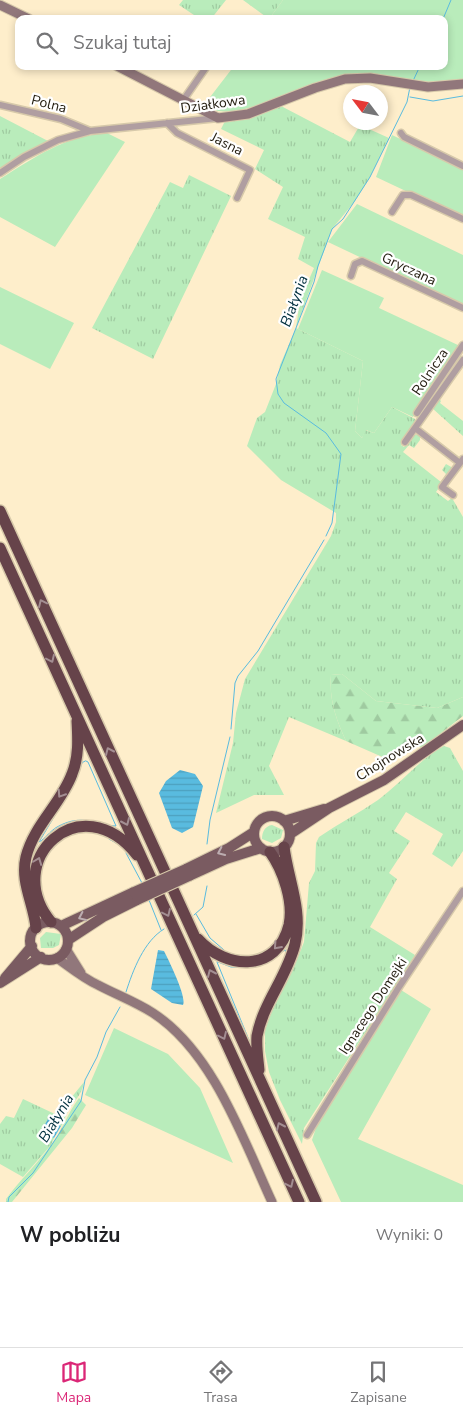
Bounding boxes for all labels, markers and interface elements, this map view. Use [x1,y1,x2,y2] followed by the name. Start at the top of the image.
[15,15,448,70] search box
[33,29,61,57] icon: search
[73,30,172,56] text: Szukaj tutaj
[343,85,388,130] north arrow
[29,90,69,118] street label: Polna
[179,90,247,118] street label: Działkowa
[207,127,246,160] street label: Jasna
[379,248,439,290] street label: Gryczana
[275,272,313,330] water label: Białynia
[407,345,453,399] street label: Rolnicza
[37,599,48,608] one-way arrow
[45,654,56,663] one-way arrow
[352,729,428,785] street label: Chojnowska
[105,747,116,756] one-way arrow
[58,789,67,798] one-way arrow
[119,817,130,826] one-way arrow
[217,846,226,856] one-way arrow
[32,857,42,866] one-way arrow
[160,908,171,917] one-way arrow
[78,911,87,922] one-way arrow
[274,940,283,949] one-way arrow
[335,954,411,1058] street label: Ignacego Domejki
[207,970,217,979] one-way arrow
[217,1031,228,1040] one-way arrow
[34,1090,78,1146] water label: Białynia
[276,1122,287,1131] one-way arrow
[284,1179,295,1188] one-way arrow
[20,1221,121,1249] text: W pobliżu
[376,1224,443,1246] text: Wyniki: 0
[56,1358,91,1407] tab: Mapa
[204,1358,238,1407] tab: Trasa
[350,1358,407,1407] tab: Zapisane

